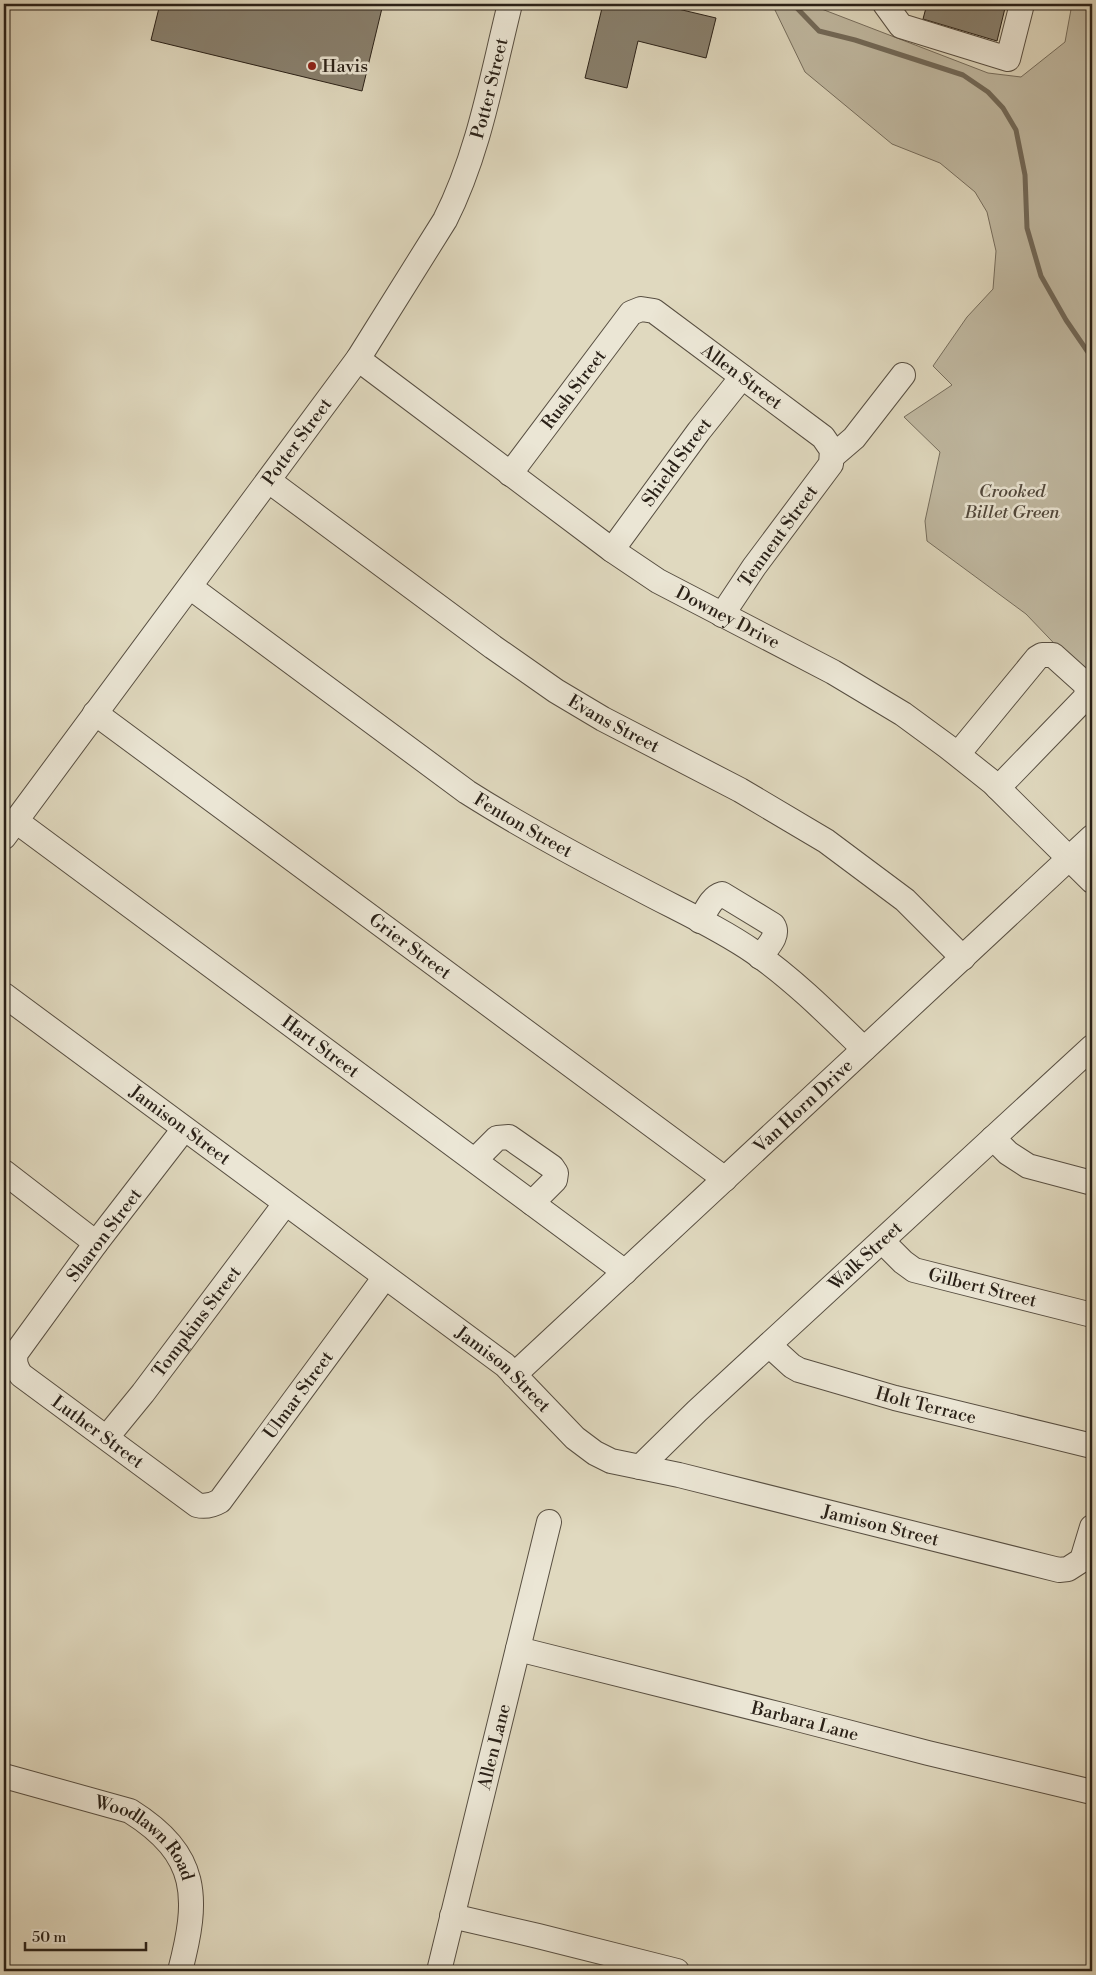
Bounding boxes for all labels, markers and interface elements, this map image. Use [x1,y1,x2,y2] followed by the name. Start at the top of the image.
[466,35,514,142] street label: Potter Street
[322,55,368,78] place label: Havis
[306,60,318,72] marker: Havis
[696,339,787,415] street label: Allen Street
[537,345,612,434] street label: Rush Street
[257,393,338,490] street label: Potter Street
[637,413,717,511] street label: Shield Street
[734,480,823,592] street label: Tennent Street
[964,480,1060,524] park label: Crooked Billet Green
[672,581,784,654] street label: Downey Drive
[563,690,664,759] street label: Evans Street
[469,788,577,864] street label: Fenton Street
[364,908,456,985] street label: Grier Street
[277,1011,364,1084] street label: Hart Street
[748,1054,858,1159] street label: Van Horn Drive
[124,1080,235,1171] street label: Jamison Street
[62,1183,147,1287] street label: Sharon Street
[824,1216,908,1296] street label: Walk Street
[148,1261,247,1382] street label: Tompkins Street
[926,1263,1040,1313] street label: Gilbert Street
[450,1321,556,1418] street label: Jamison Street
[259,1346,339,1444] street label: Ulmar Street
[873,1382,979,1429] street label: Holt Terrace
[47,1391,149,1474] street label: Luther Street
[818,1500,942,1552] street label: Jamison Street
[748,1697,861,1746] street label: Barbara Lane
[473,1702,516,1793] street label: Allen Lane
[91,1790,199,1884] street label: Woodlawn Road
[25,1920,146,1952] scale bar
[32,1928,66,1947] text: 50 m

